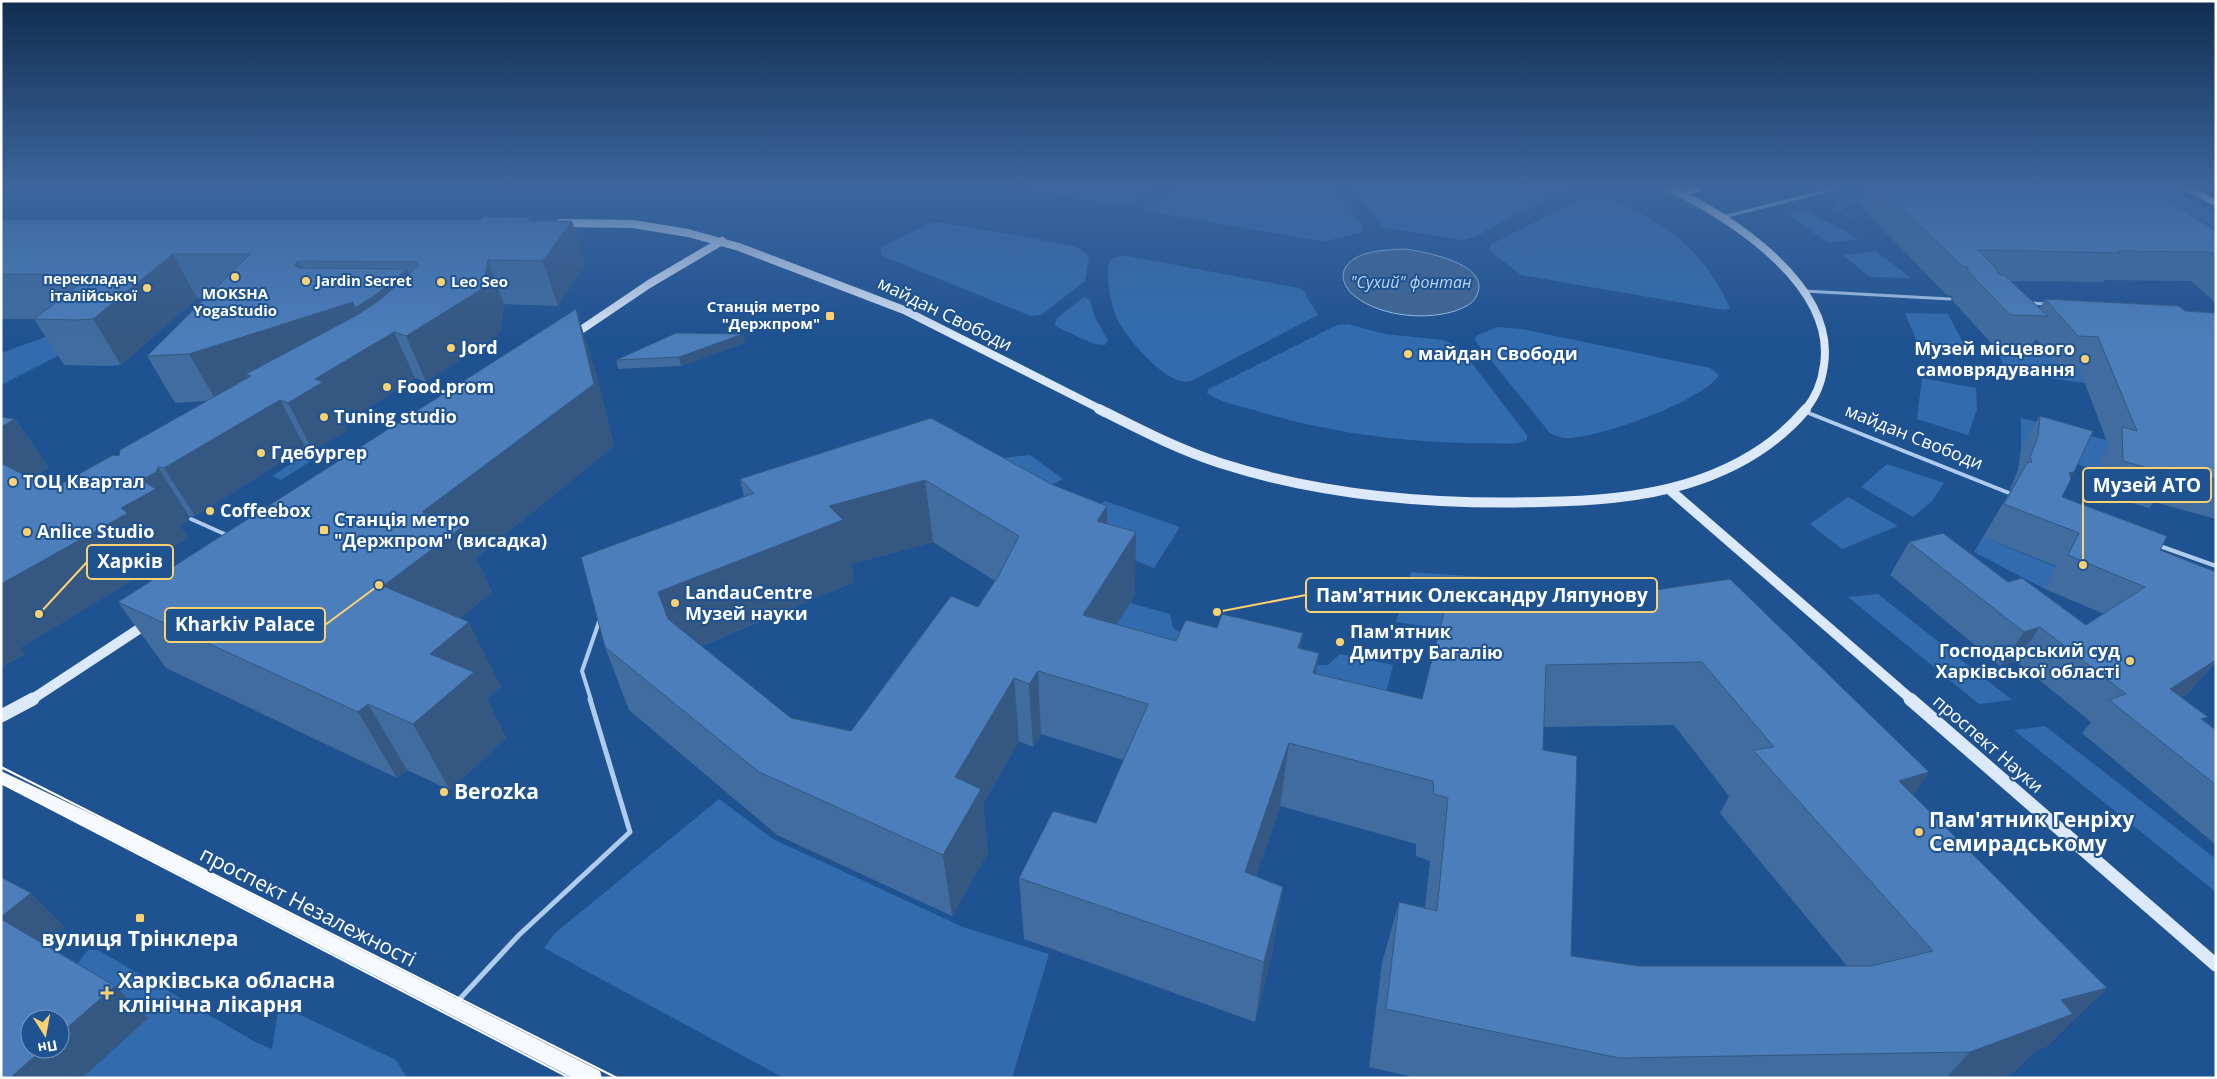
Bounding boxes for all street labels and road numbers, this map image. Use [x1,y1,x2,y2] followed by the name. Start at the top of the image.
[874,270,1017,356] street label: майдан Свободи
[1842,397,1987,475] street label: майдан Свободи
[1929,689,2049,798] street label: проспект Науки
[196,839,421,973] street label: проспект Незалежності

